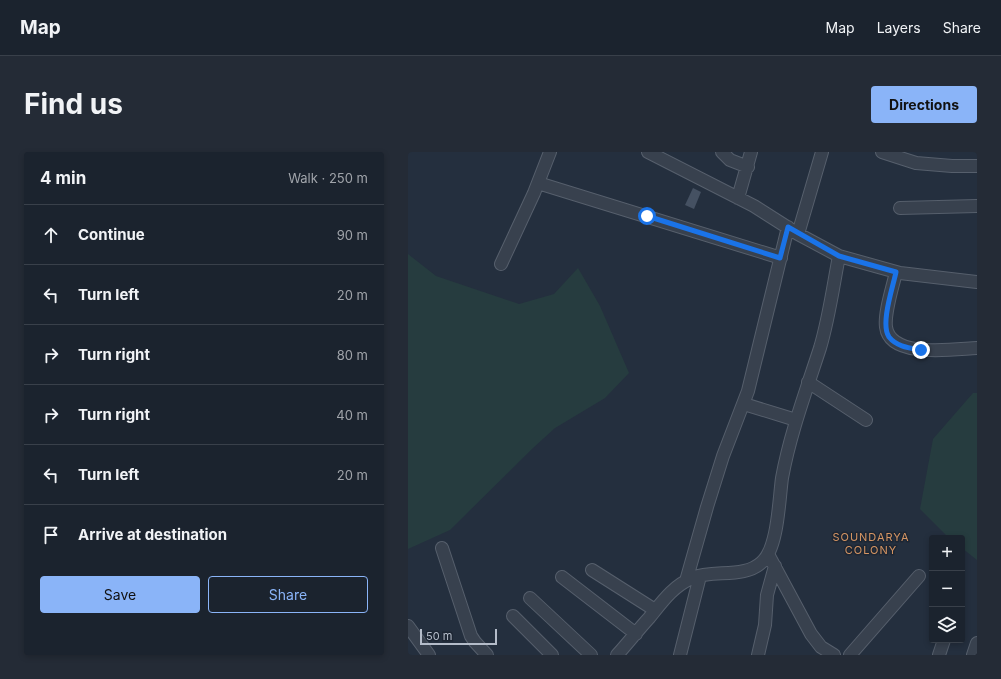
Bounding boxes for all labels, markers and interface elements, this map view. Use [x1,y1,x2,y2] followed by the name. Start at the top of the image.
[20,16,61,39] text: Map
[826,19,855,36] text: Map
[877,19,921,36] text: Layers
[943,19,981,36] text: Share
[871,86,977,123] button: Directions
[24,87,123,121] text: Find us
[40,168,86,188] text: 4 min
[288,170,368,186] text: Walk · 250 m
[638,207,656,225] route start
[40,224,62,246] icon: ahead
[78,225,145,244] text: Continue
[337,227,368,243] text: 90 m
[40,284,62,306] icon: left
[78,285,139,304] text: Turn left
[337,287,368,303] text: 20 m
[912,341,930,359] route end
[40,344,62,366] icon: right
[78,345,150,364] text: Turn right
[337,347,368,363] text: 80 m
[40,404,62,426] icon: right
[78,405,150,424] text: Turn right
[336,407,368,423] text: 40 m
[40,464,62,486] icon: left
[78,465,139,484] text: Turn left
[337,467,368,483] text: 20 m
[40,524,62,546] icon: arrive
[78,525,227,544] text: Arrive at destination
[832,530,910,557] district label: SOUNDARYA COLONY
[929,535,965,643] map controls
[929,535,965,571] button: +
[929,571,965,607] button: −
[40,576,200,613] button: Save
[208,576,368,613] button: Share
[929,607,965,643] button: layers
[420,627,497,646] scale bar
[426,629,452,643] text: 50 m

